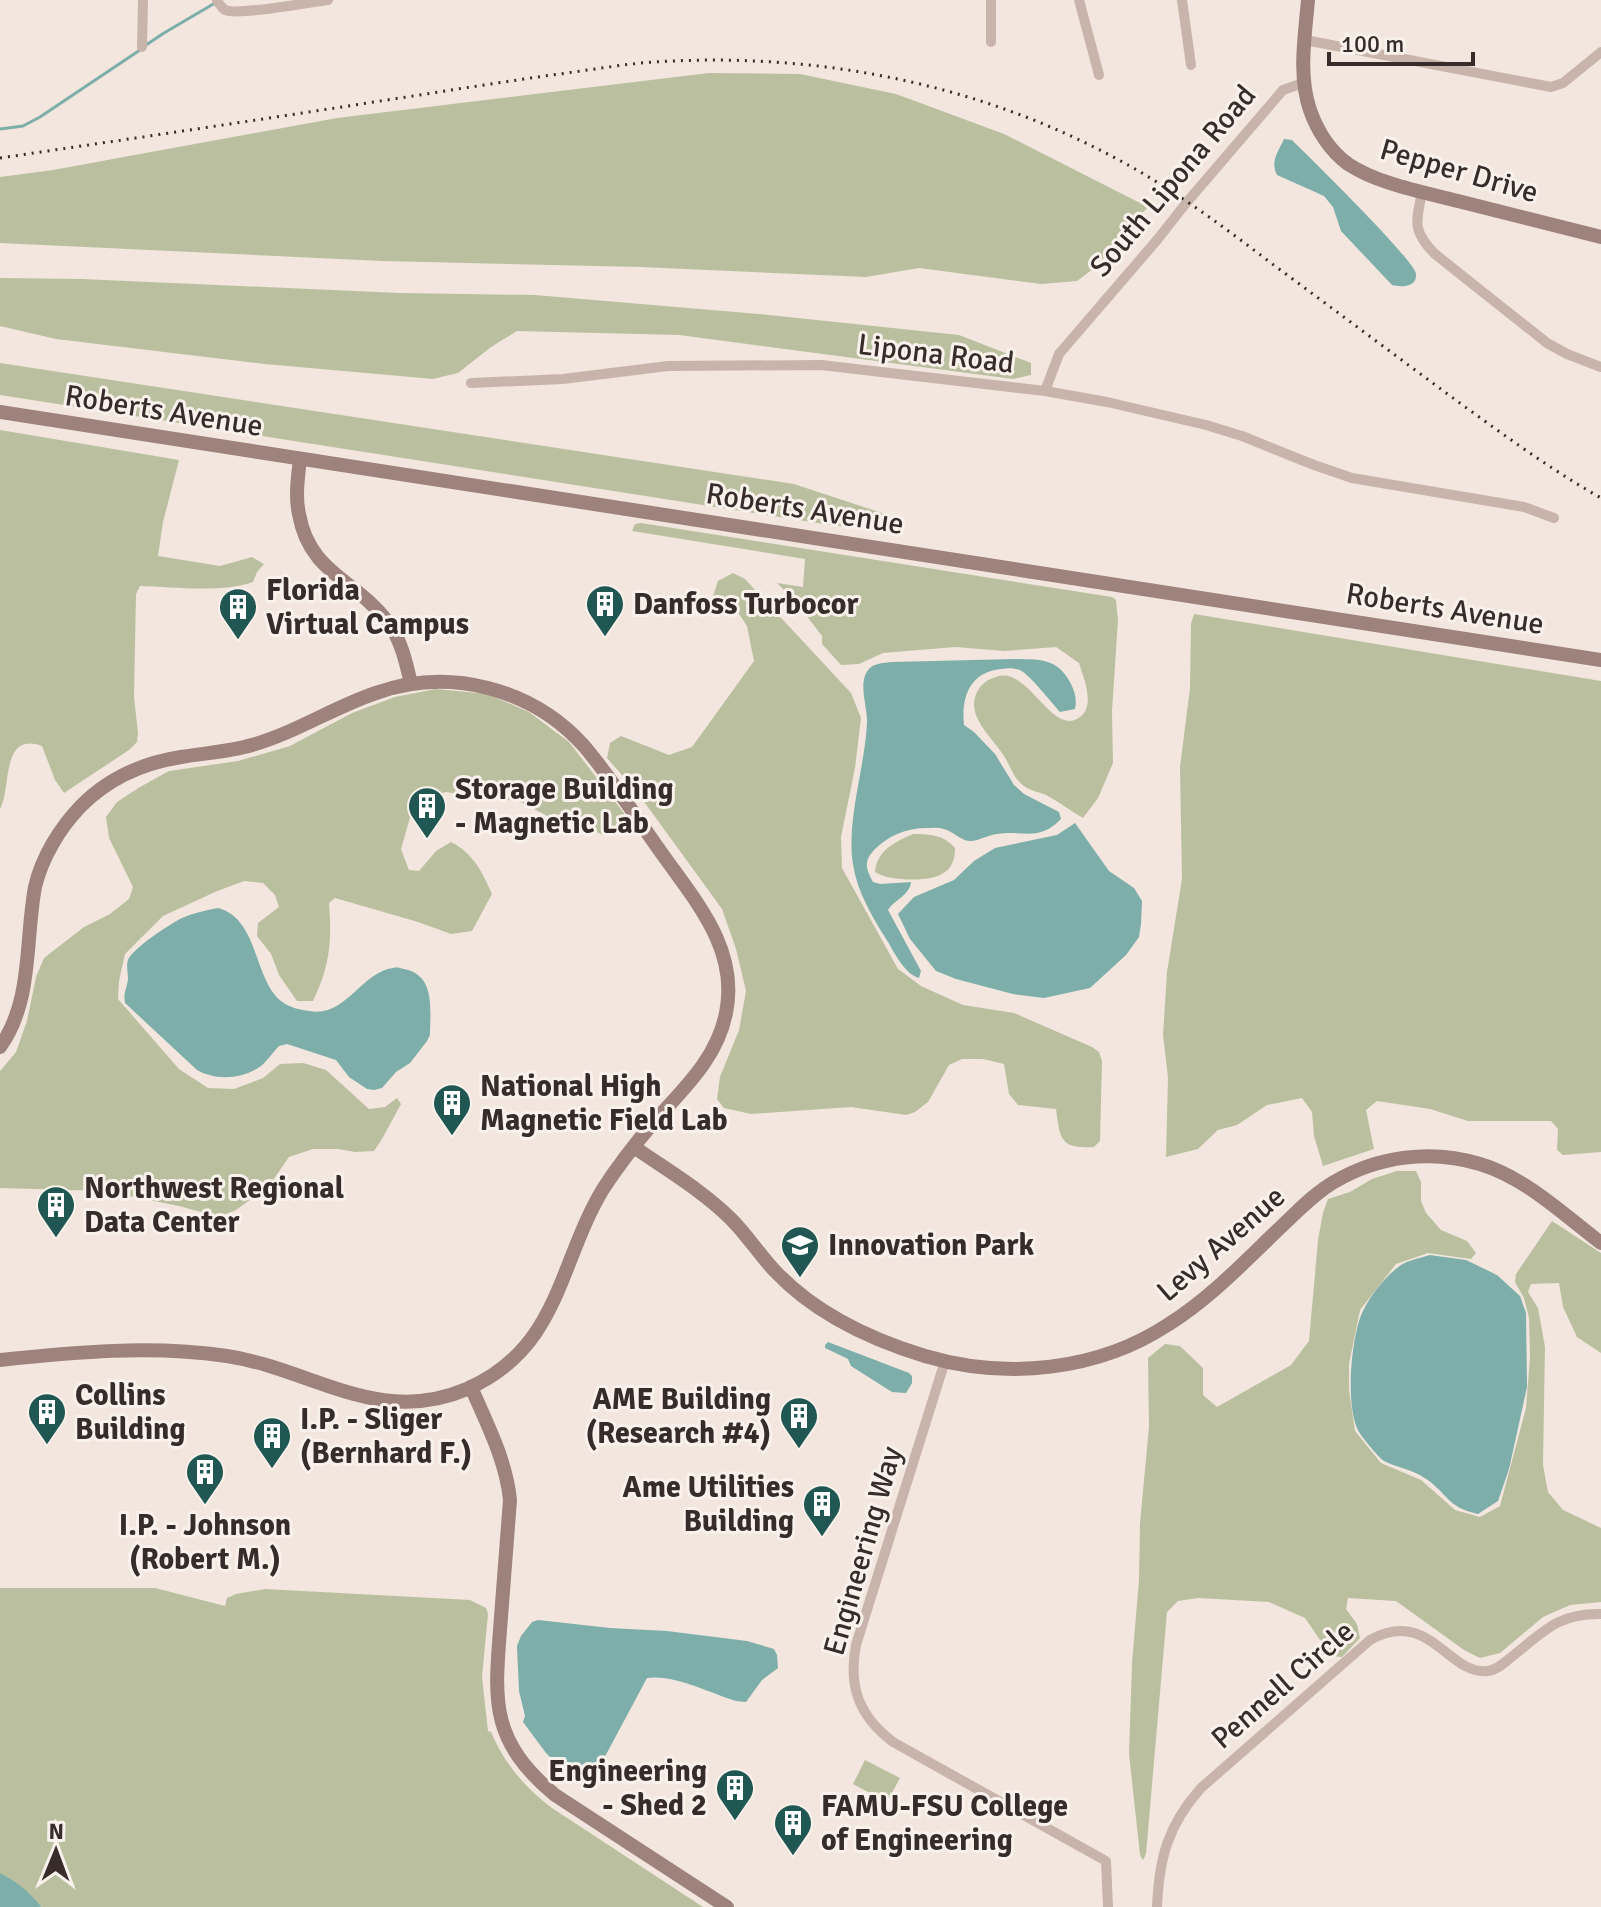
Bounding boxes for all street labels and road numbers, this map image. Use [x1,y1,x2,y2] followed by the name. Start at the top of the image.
[1082,77,1264,285] street label: South Lipona Road
[1376,131,1542,211] street label: Pepper Drive
[856,326,1016,382] street label: Lipona Road
[62,377,266,445] street label: Roberts Avenue
[703,475,907,543] street label: Roberts Avenue
[1343,575,1547,643] street label: Roberts Avenue
[1149,1178,1293,1310] street label: Levy Avenue
[816,1442,910,1660] street label: Engineering Way
[1204,1613,1362,1757] street label: Pennell Circle

